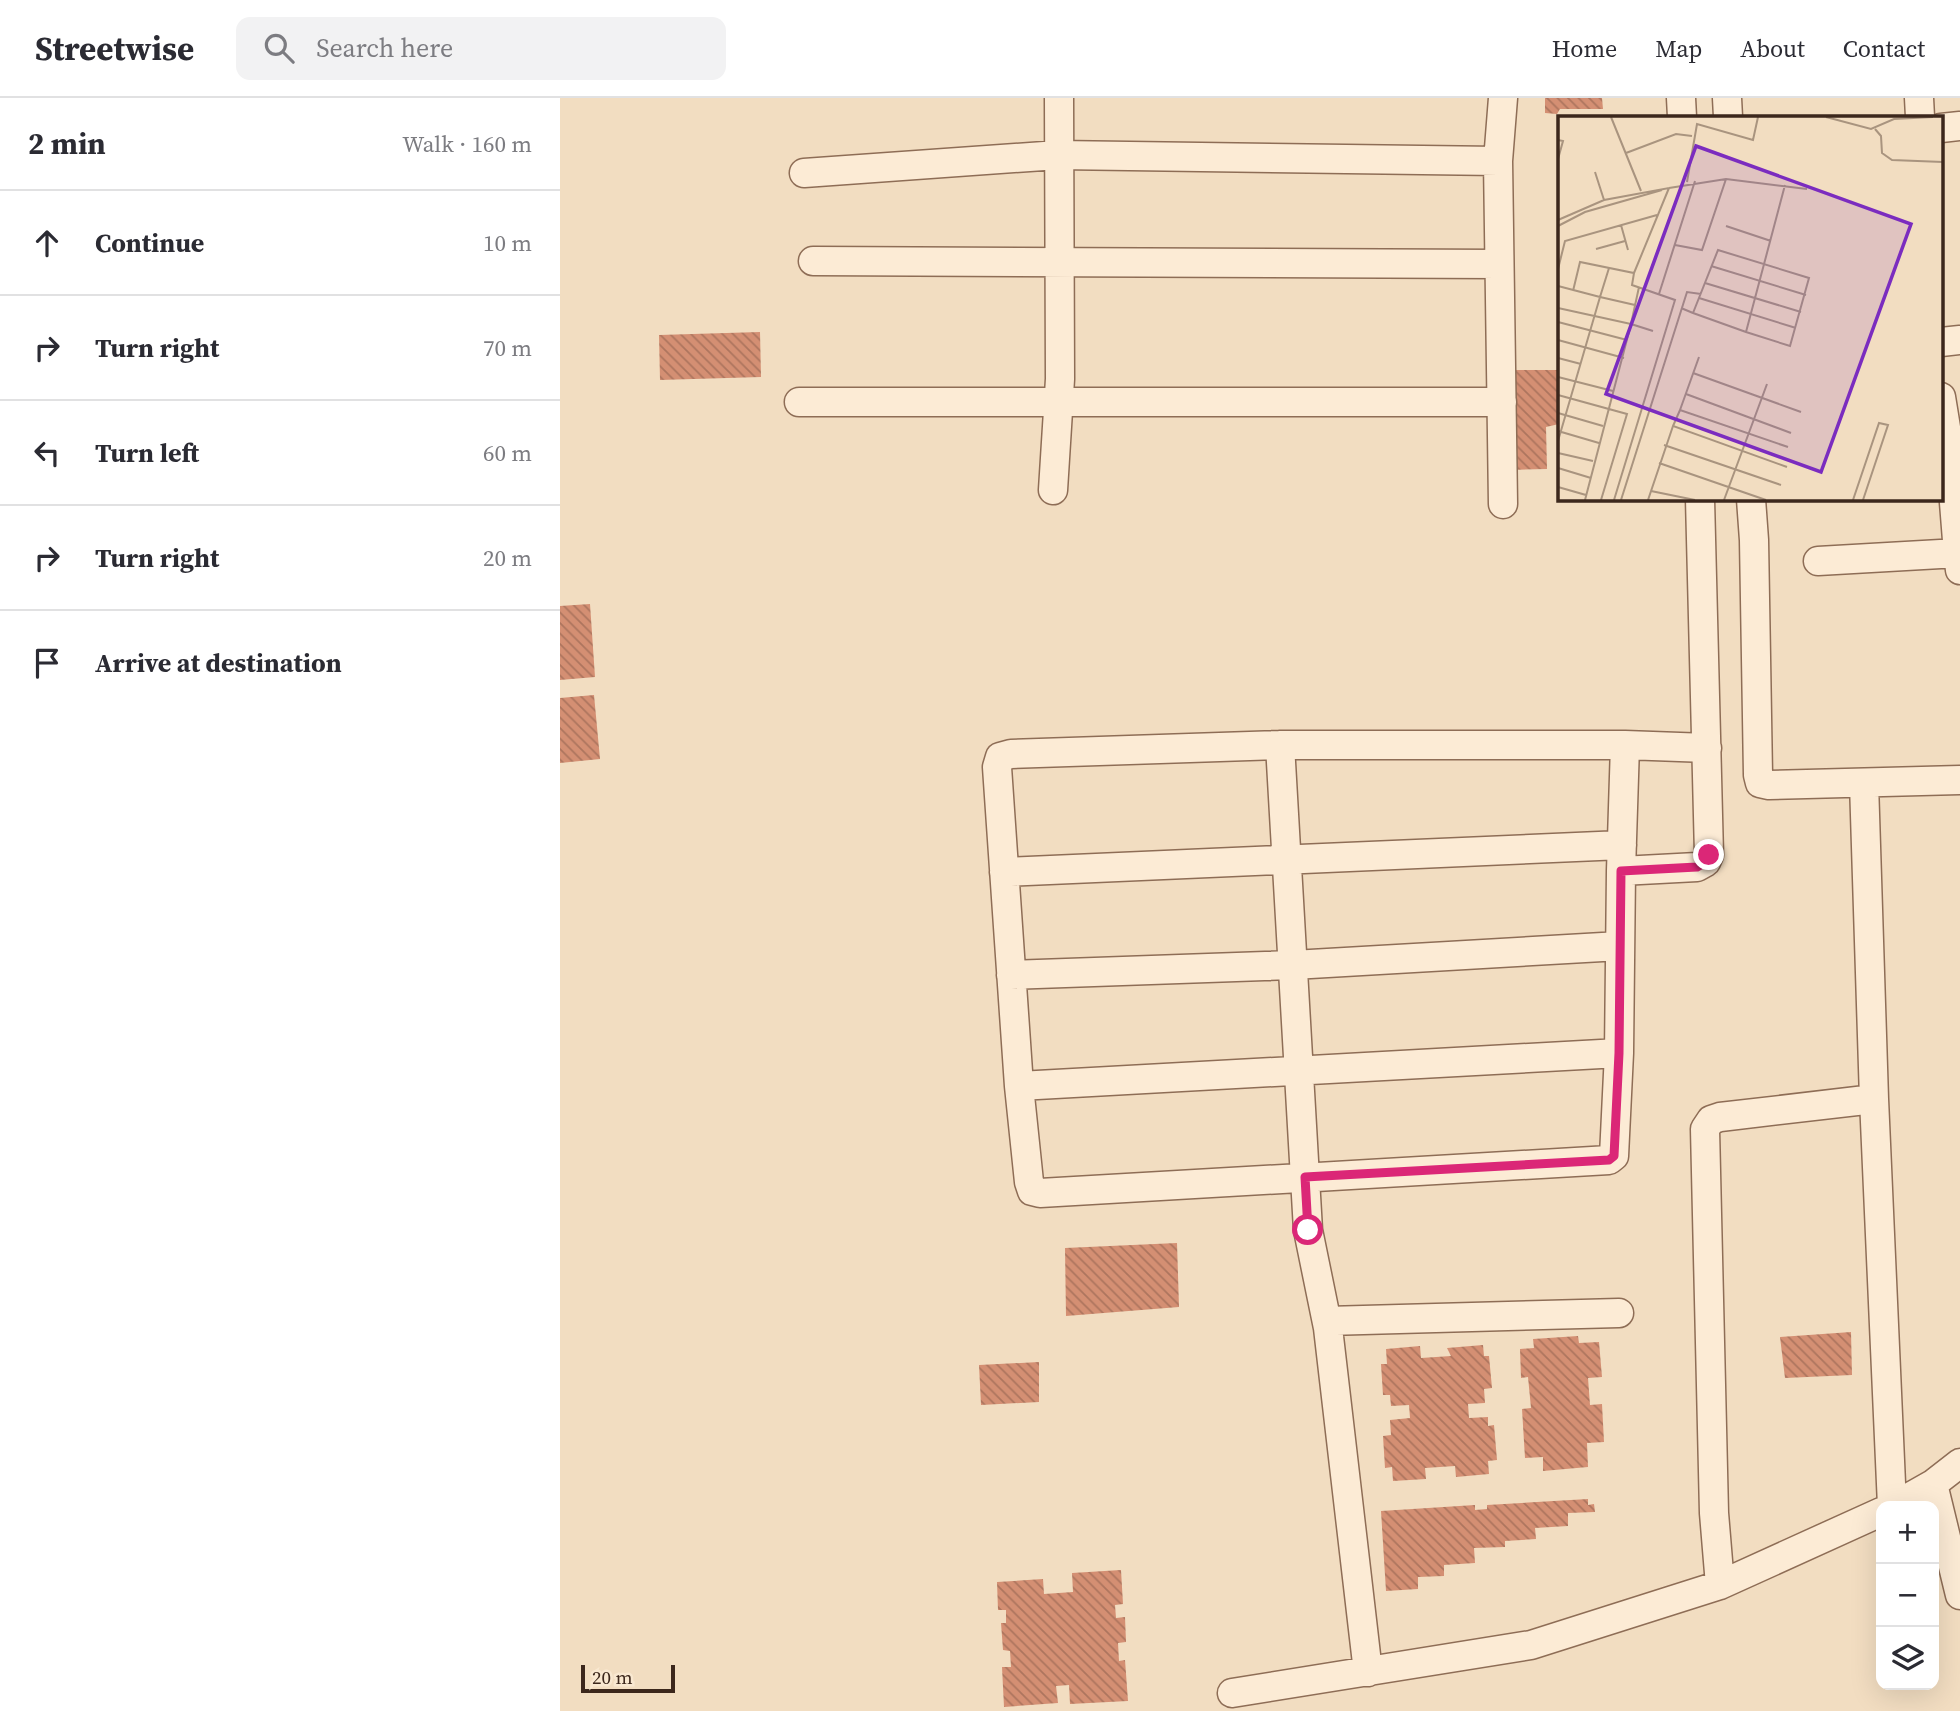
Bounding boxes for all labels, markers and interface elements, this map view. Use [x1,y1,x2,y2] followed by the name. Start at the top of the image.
[236,17,726,80] search box
[35,26,194,71] text: Streetwise
[260,29,298,67] icon: search
[316,30,453,66] text: Search here
[1552,32,1617,65] text: Home
[1655,32,1702,65] text: Map
[1740,32,1805,65] text: About
[1843,32,1925,65] text: Contact
[1558,116,1942,500] inset map
[28,123,106,164] text: 2 min
[402,128,532,160] text: Walk · 160 m
[28,224,66,262] icon: ahead
[95,225,204,261] text: Continue
[483,227,532,259] text: 10 m
[28,329,66,367] icon: right
[95,330,219,366] text: Turn right
[483,332,532,364] text: 70 m
[28,434,66,472] icon: left
[95,435,199,471] text: Turn left
[483,437,532,469] text: 60 m
[28,539,66,577] icon: right
[95,540,219,576] text: Turn right
[483,542,532,574] text: 20 m
[28,644,66,682] icon: arrive
[95,645,342,681] text: Arrive at destination
[1693,839,1724,870] route end
[1292,1214,1323,1245] route start
[1876,1501,1939,1690] map controls
[1876,1501,1939,1564] button: +
[1876,1564,1939,1627] button: −
[1876,1627,1939,1690] button: layers
[581,1662,676,1694] scale bar
[592,1664,633,1690] text: 20 m

